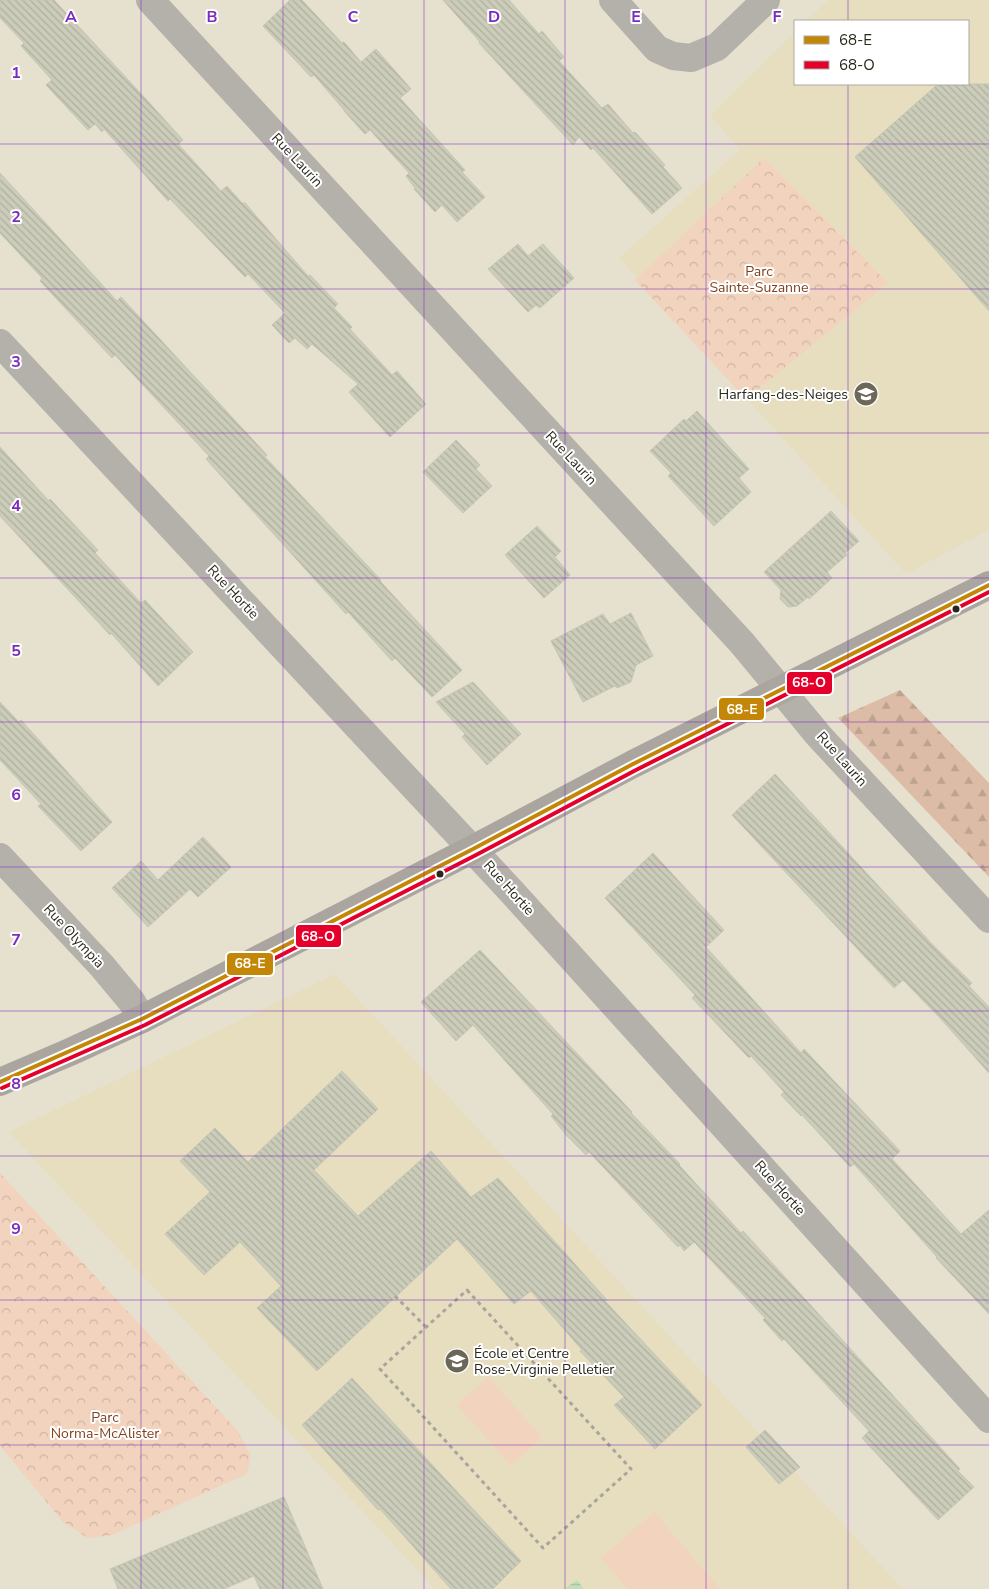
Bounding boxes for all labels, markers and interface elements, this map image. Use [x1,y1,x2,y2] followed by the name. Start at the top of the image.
[65,6,77,28] text: A
[206,6,218,28] text: B
[348,6,359,28] text: C
[488,6,500,28] text: D
[631,6,641,28] text: E
[773,6,782,28] text: F
[794,20,969,85] legend
[839,30,872,50] text: 68-E
[839,55,875,75] text: 68-O
[11,62,21,84] text: 1
[267,129,327,191] street label: Rue Laurin
[11,206,21,228] text: 2
[710,262,808,297] park label: Parc Sainte-Suzanne
[11,351,21,373] text: 3
[853,381,879,407] school or university icon: Harfang-des-Neiges
[719,385,848,404] place label: Harfang-des-Neiges
[541,427,601,489] street label: Rue Laurin
[11,495,21,517] text: 4
[203,561,263,623] street label: Rue Hortie
[951,604,961,614] unlabelled marker
[11,640,21,662] text: 5
[786,671,833,695] line badge: 68-O
[792,673,826,692] text: 68-O
[718,697,765,721] line badge: 68-E
[726,700,758,719] text: 68-E
[812,728,872,790] street label: Rue Laurin
[11,784,21,806] text: 6
[479,856,539,920] street label: Rue Hortie
[435,869,445,879] unlabelled marker
[39,900,109,972] street label: Rue Olympia
[295,924,342,948] line badge: 68-O
[301,927,335,946] text: 68-O
[11,929,21,951] text: 7
[226,952,274,976] line badge: 68-E
[234,954,266,973] text: 68-E
[11,1073,21,1095] text: 8
[750,1156,810,1220] street label: Rue Hortie
[11,1218,21,1240] text: 9
[474,1344,614,1379] place label: École et Centre Rose-Virginie Pelletier
[444,1348,470,1374] school or university icon: École et Centre Rose-Virginie Pelletier
[51,1408,159,1443] park label: Parc Norma-McAlister

